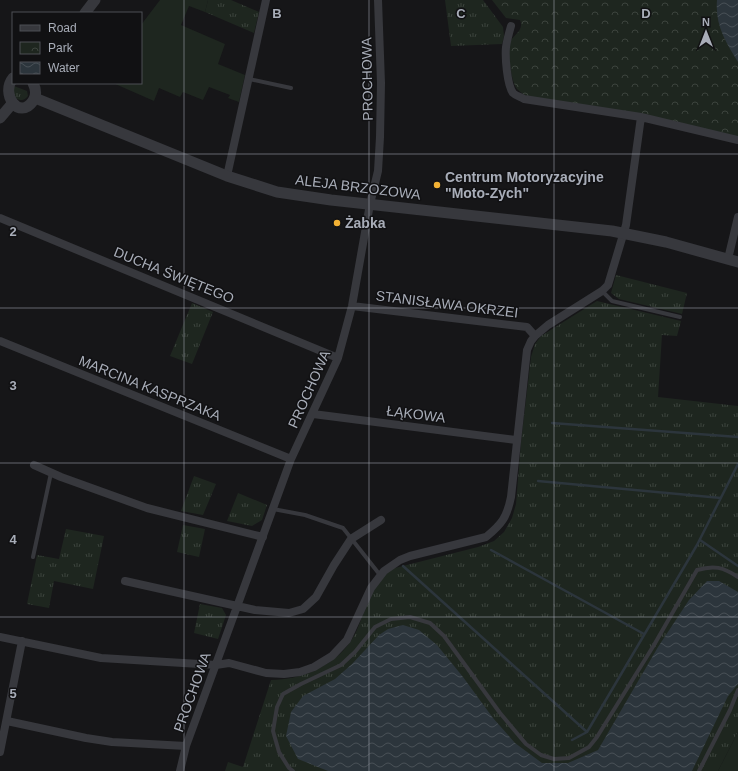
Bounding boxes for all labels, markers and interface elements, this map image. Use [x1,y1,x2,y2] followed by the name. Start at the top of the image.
[272,6,282,21] text: B
[456,6,466,21] text: C
[641,6,651,21] text: D
[12,12,142,84] legend
[686,12,726,52] north arrow
[702,16,710,28] text: N
[48,21,77,35] text: Road
[358,36,376,121] street label: PROCHOWA
[48,41,74,55] text: Park
[48,61,80,75] text: Water
[445,169,604,201] place label: Centrum Motoryzacyjne "Moto-Zych"
[294,171,422,203] street label: ALEJA BRZOZOWA
[432,180,442,190] marker: Centrum Motoryzacyjne "Moto-Zych"
[345,215,386,231] place label: Żabka
[332,218,342,228] marker: Żabka
[9,224,17,239] text: 2
[111,243,237,306] street label: DUCHA ŚWIĘTEGO
[375,287,519,321] street label: STANISŁAWA OKRZEI
[285,347,334,430] street label: PROCHOWA
[77,352,224,424] street label: MARCINA KASPRZAKA
[9,378,17,393] text: 3
[386,402,447,426] street label: ŁĄKOWA
[9,532,17,547] text: 4
[170,649,214,734] street label: PROCHOWA
[9,686,17,701] text: 5

